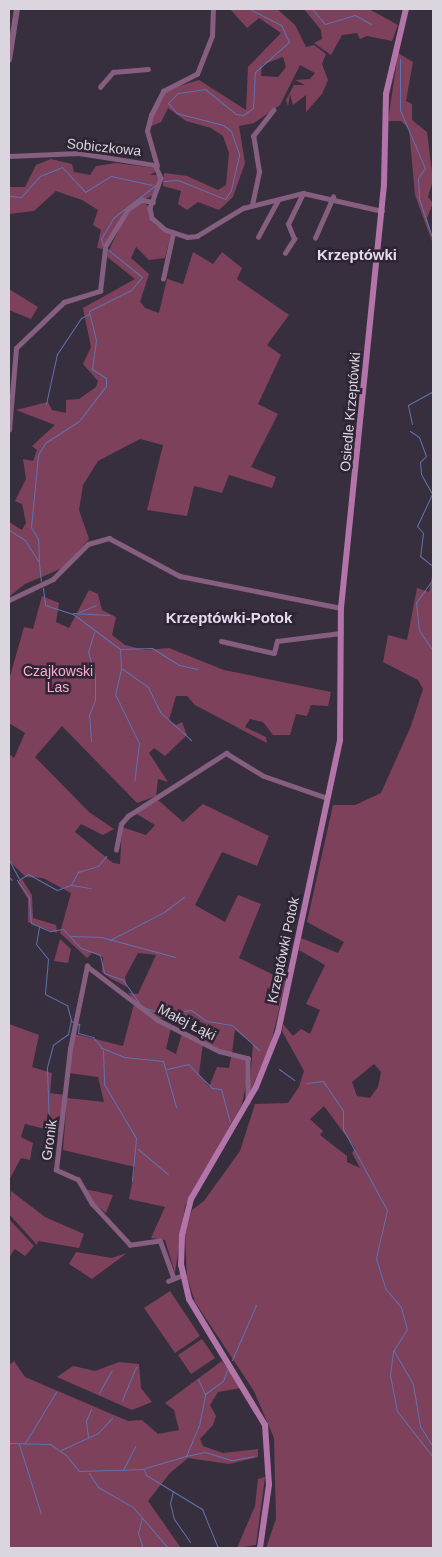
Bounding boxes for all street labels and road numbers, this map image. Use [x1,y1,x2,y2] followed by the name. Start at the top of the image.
[66,135,142,159] street label: Sobiczkowa
[336,352,364,472] street label: Osiedle Krzeptówki
[264,895,302,1005] street label: Krzeptówki Potok
[155,1000,219,1044] street label: Małej Łąki
[38,1118,60,1162] street label: Gronik

